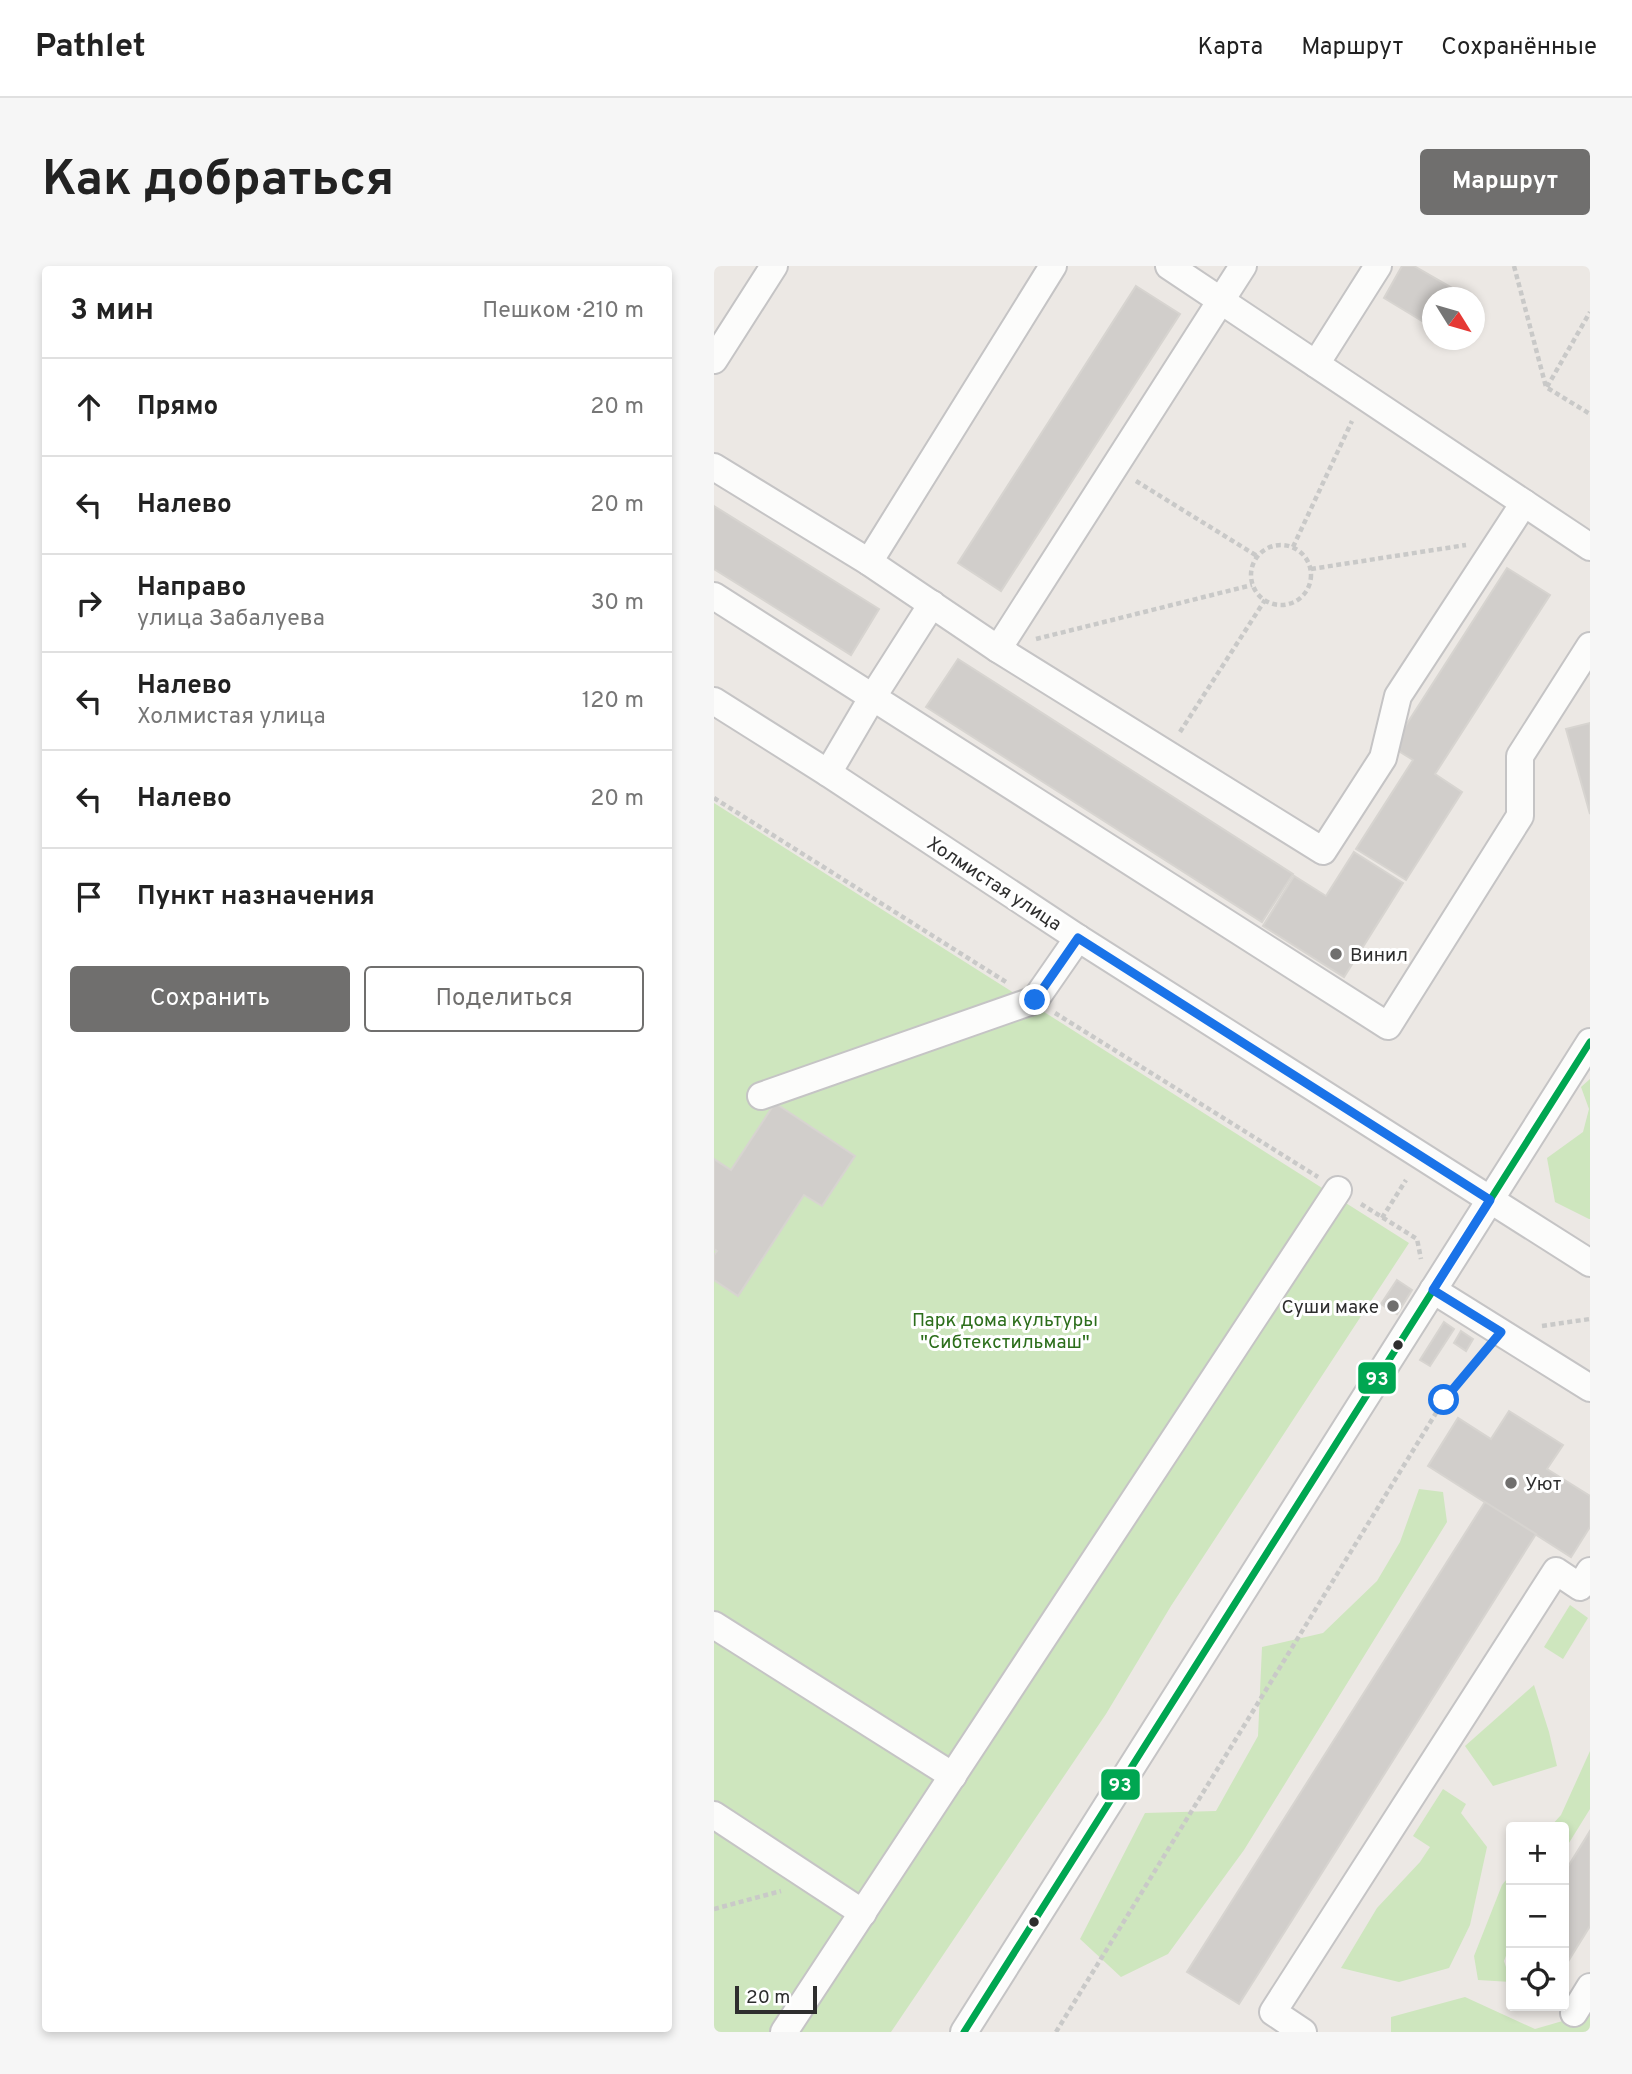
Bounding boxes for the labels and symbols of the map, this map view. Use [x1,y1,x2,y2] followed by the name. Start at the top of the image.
[1422,287,1485,350] north arrow
[922,832,1066,937] street label: Холмистая улица
[1350,944,1408,968] place label: Винил
[1328,946,1344,962] marker: Винил
[1019,984,1050,1015] route end
[1282,1296,1379,1320] place label: Суши маке
[1385,1298,1401,1314] marker: Суши маке
[912,1309,1098,1355] park label: Парк дома культуры "Сибтекстильмаш"
[1391,1338,1405,1352] unlabelled marker
[1357,1361,1397,1395] line badge: 93
[1365,1368,1389,1392] text: 93
[1428,1384,1459,1415] route start
[1525,1473,1562,1497] place label: Уют
[1503,1475,1519,1491] marker: Уют
[1100,1768,1141,1801] line badge: 93
[1108,1774,1132,1798] text: 93
[1027,1915,1041,1929] unlabelled marker
[735,1983,817,2015] scale bar

